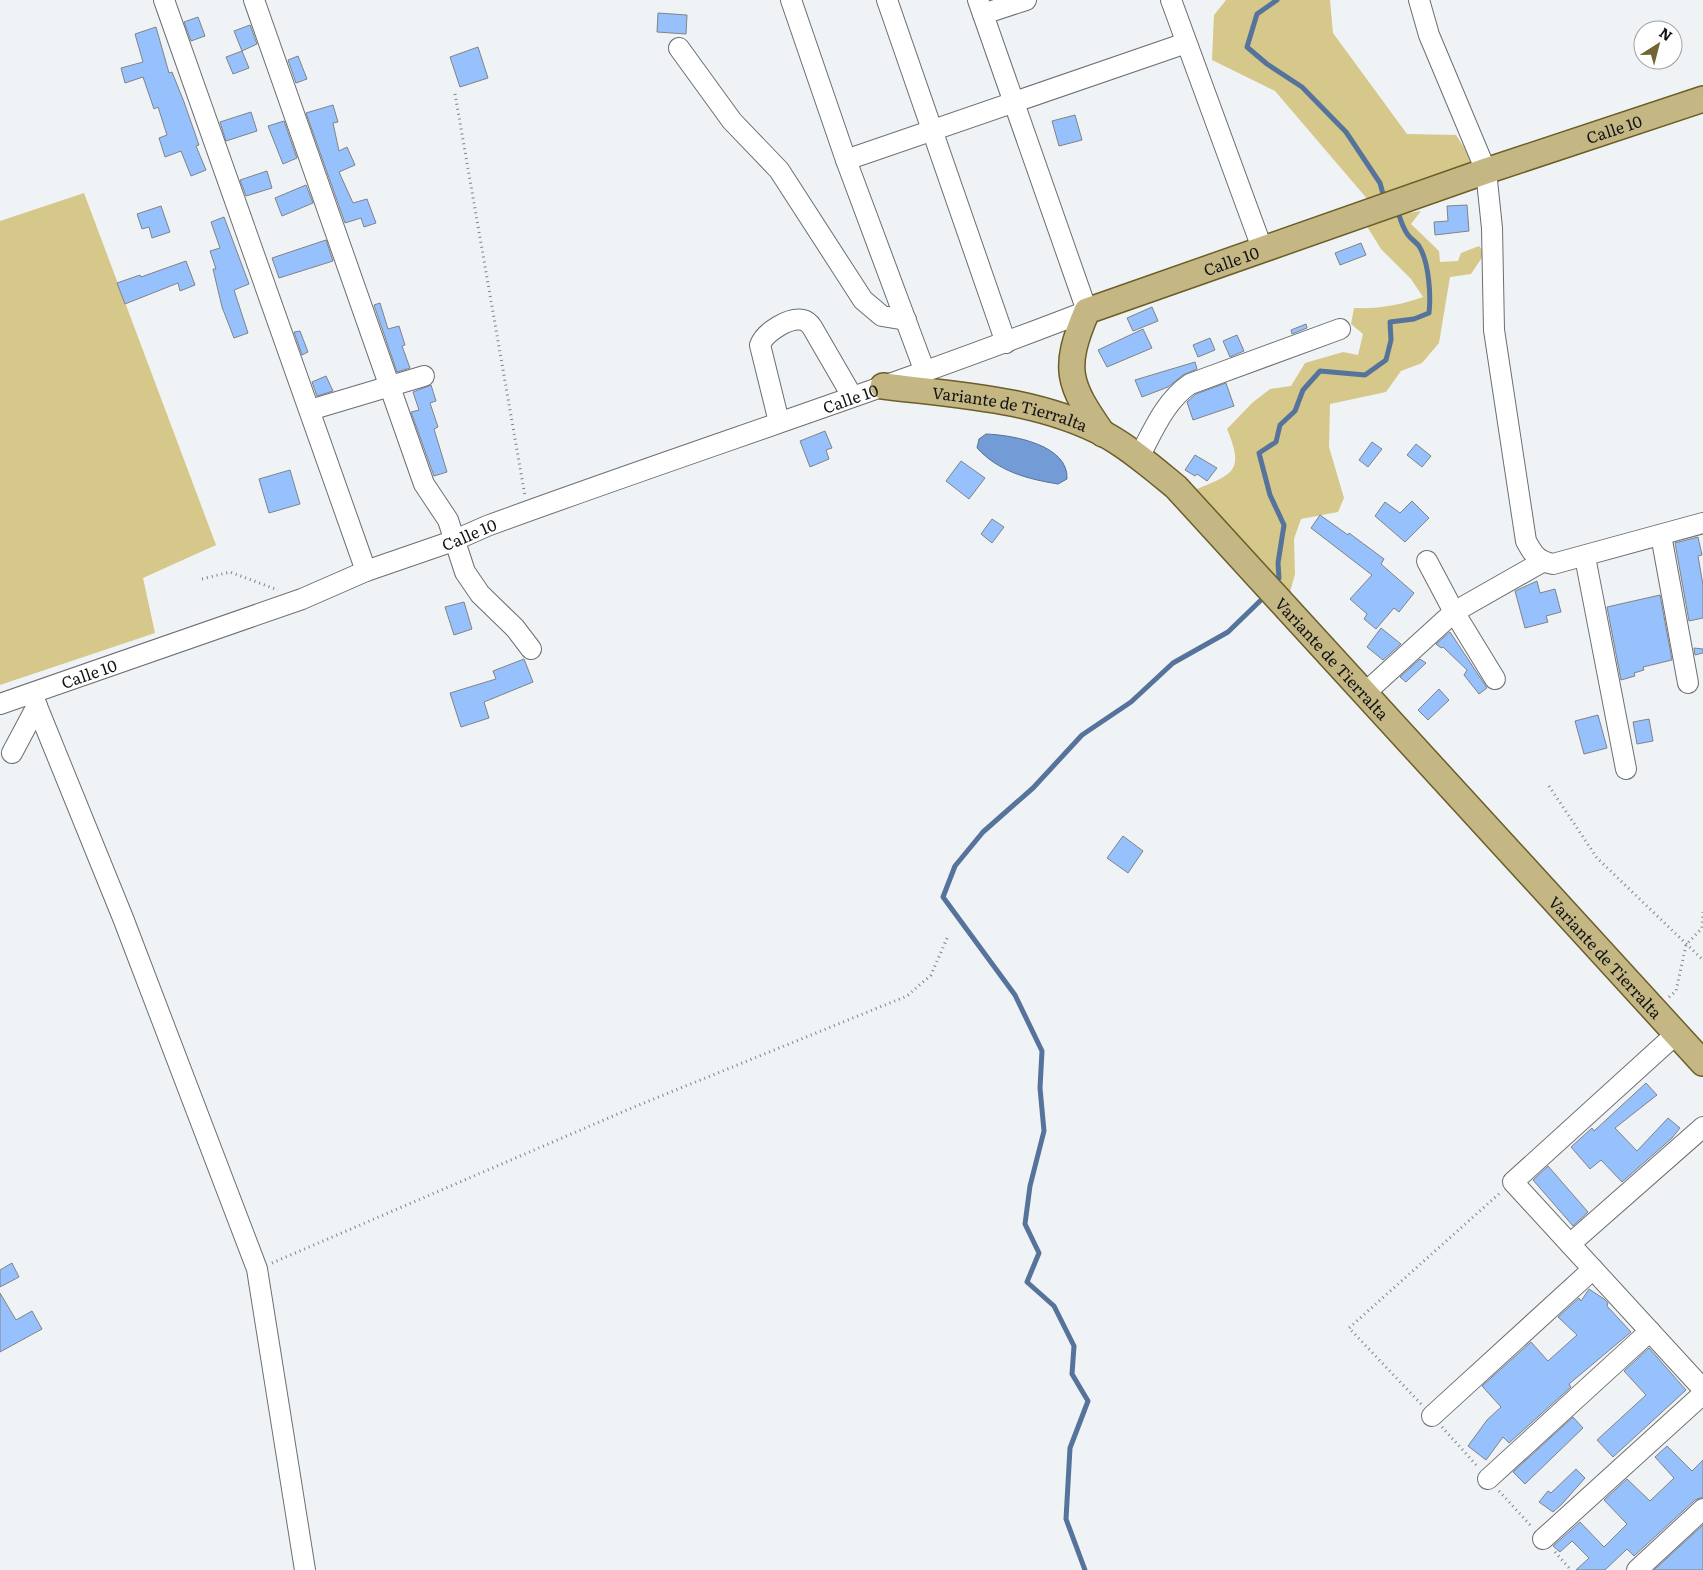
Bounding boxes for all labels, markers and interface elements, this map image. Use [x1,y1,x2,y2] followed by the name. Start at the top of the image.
[1633,20,1683,70] north arrow
[1656,22,1677,45] text: N
[1583,108,1645,149] street label: Calle 10
[1200,240,1262,281] street label: Calle 10
[819,377,881,419] street label: Calle 10
[931,380,1092,437] street label: Variante de Tierralta
[438,512,500,556] street label: Calle 10
[1270,591,1395,725] street label: Variante de Tierralta
[58,652,120,694] street label: Calle 10
[1543,890,1669,1024] street label: Variante de Tierralta

